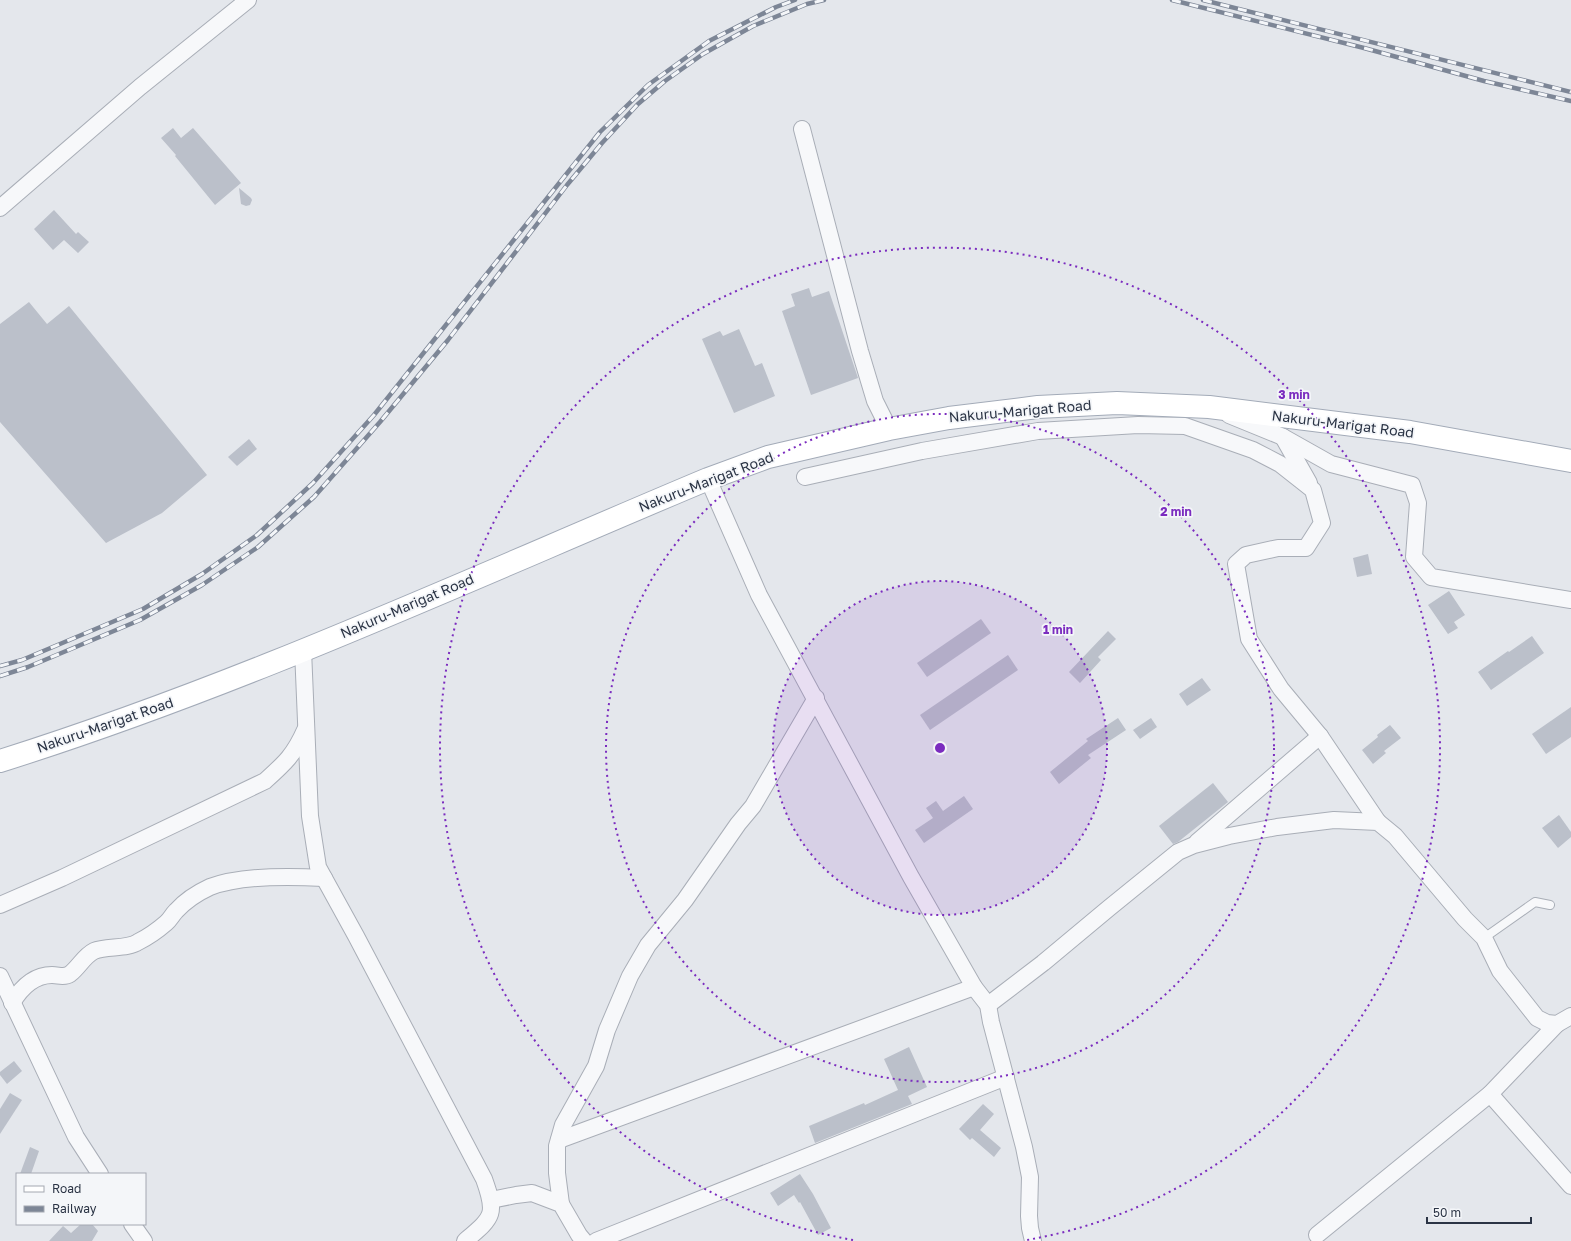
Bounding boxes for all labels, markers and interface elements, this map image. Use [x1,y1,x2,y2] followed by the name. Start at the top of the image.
[1278,387,1310,402] text: 3 min
[948,396,1092,425] street label: Nakuru-Marigat Road
[1271,406,1415,441] street label: Nakuru-Marigat Road
[636,448,776,515] street label: Nakuru-Marigat Road
[1160,504,1192,519] text: 2 min
[338,570,476,641] street label: Nakuru-Marigat Road
[1043,622,1073,637] text: 1 min
[34,693,175,756] street label: Nakuru-Marigat Road
[933,741,947,755] centre of rings
[16,1173,146,1225] legend
[52,1181,81,1196] text: Road
[1427,1199,1531,1225] scale bar
[52,1201,97,1216] text: Railway
[1433,1205,1461,1220] text: 50 m

